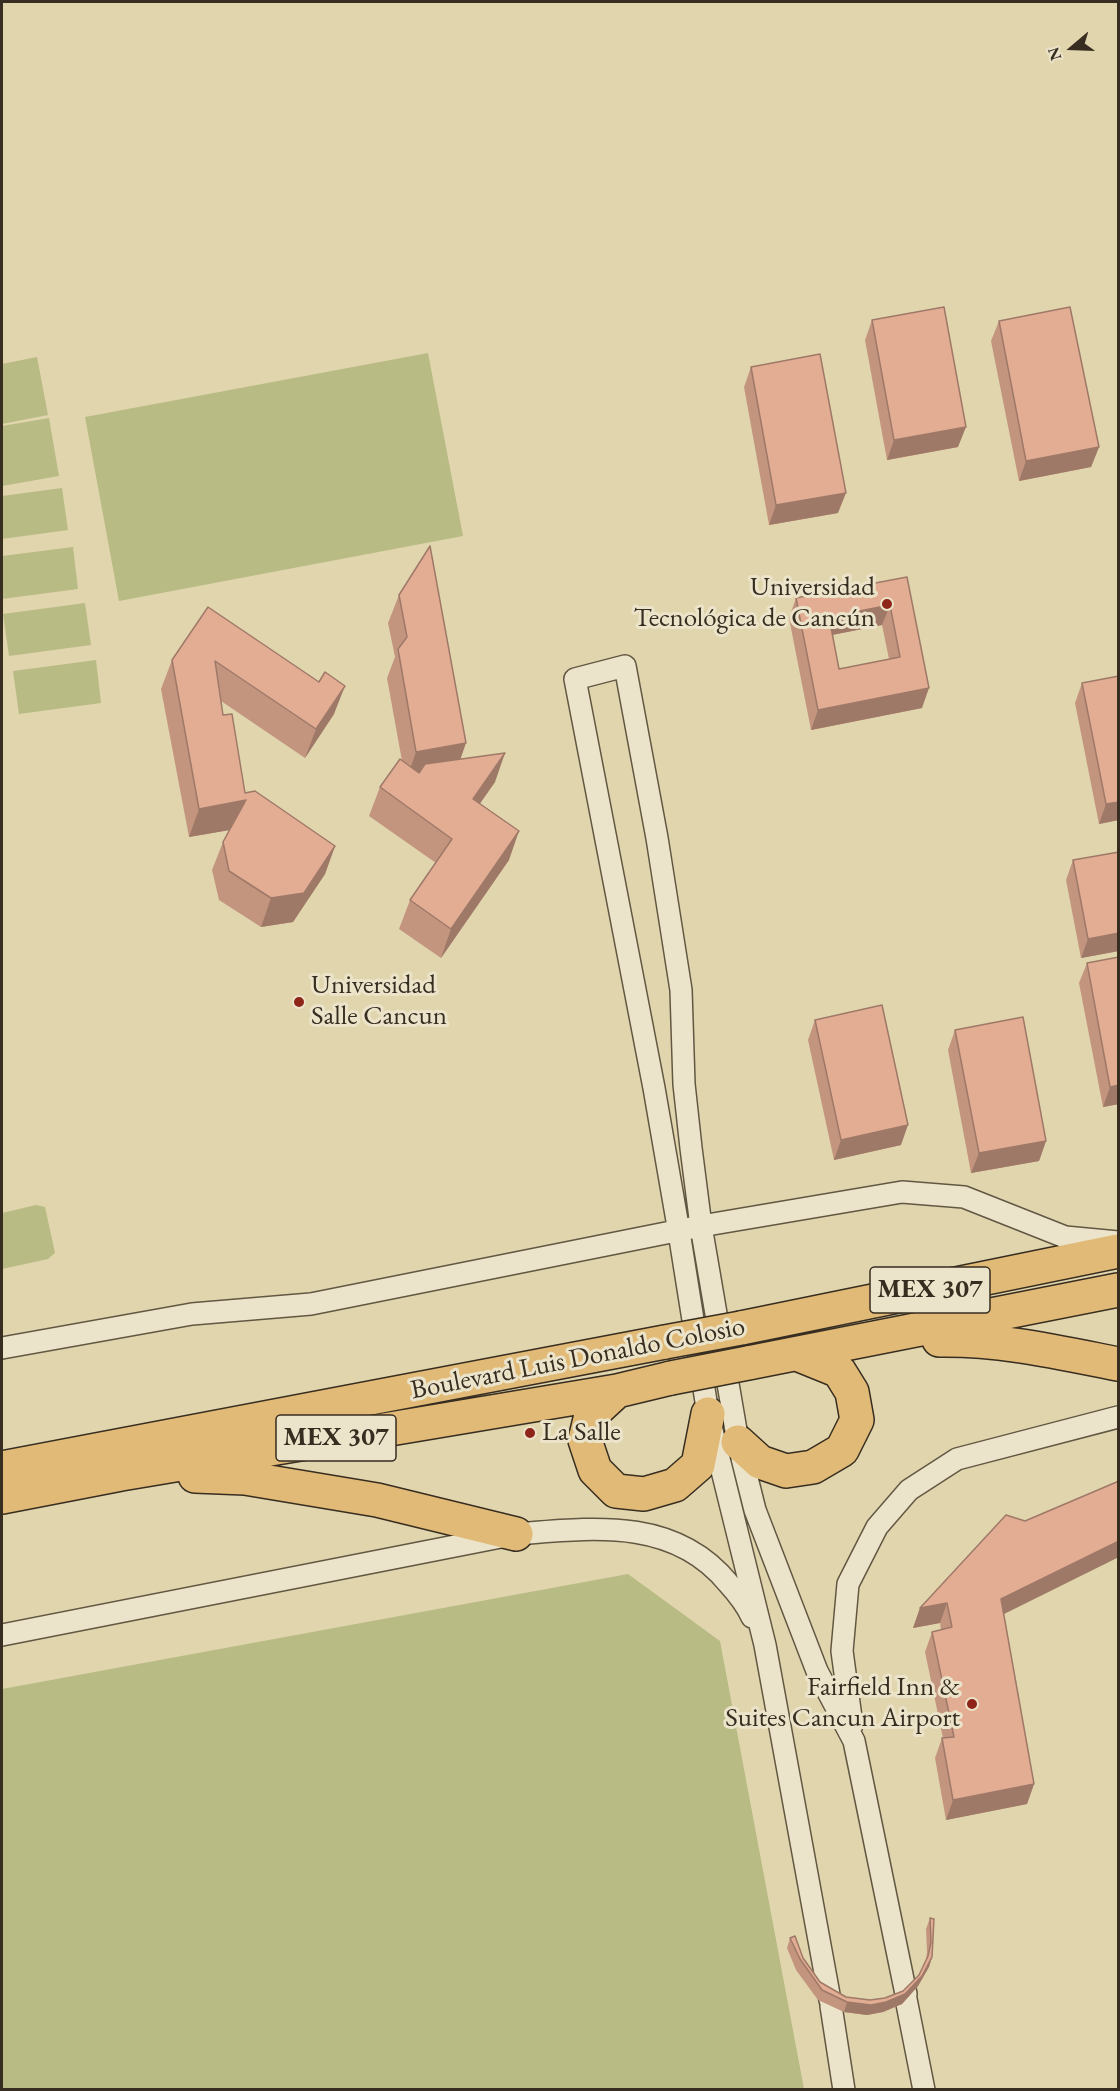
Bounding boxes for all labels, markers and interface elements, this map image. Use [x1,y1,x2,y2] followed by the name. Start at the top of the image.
[1042,18,1102,78] north arrow
[1042,44,1067,64] text: N
[633,572,875,635] place label: Universidad Tecnológica de Cancún
[880,597,894,611] marker: Universidad Tecnológica de Cancún
[311,970,447,1033] place label: Universidad Salle Cancun
[292,995,306,1009] marker: Universidad Salle Cancun
[870,1267,990,1313] road number: MEX 307
[408,1311,748,1407] street label: Boulevard Luis Donaldo Colosio
[276,1415,396,1461] road number: MEX 307
[542,1417,621,1449] place label: La Salle
[523,1426,537,1440] marker: La Salle
[725,1672,960,1735] place label: Fairfield Inn & Suites Cancun Airport
[965,1697,979,1711] marker: Fairfield Inn & Suites Cancun Airport

